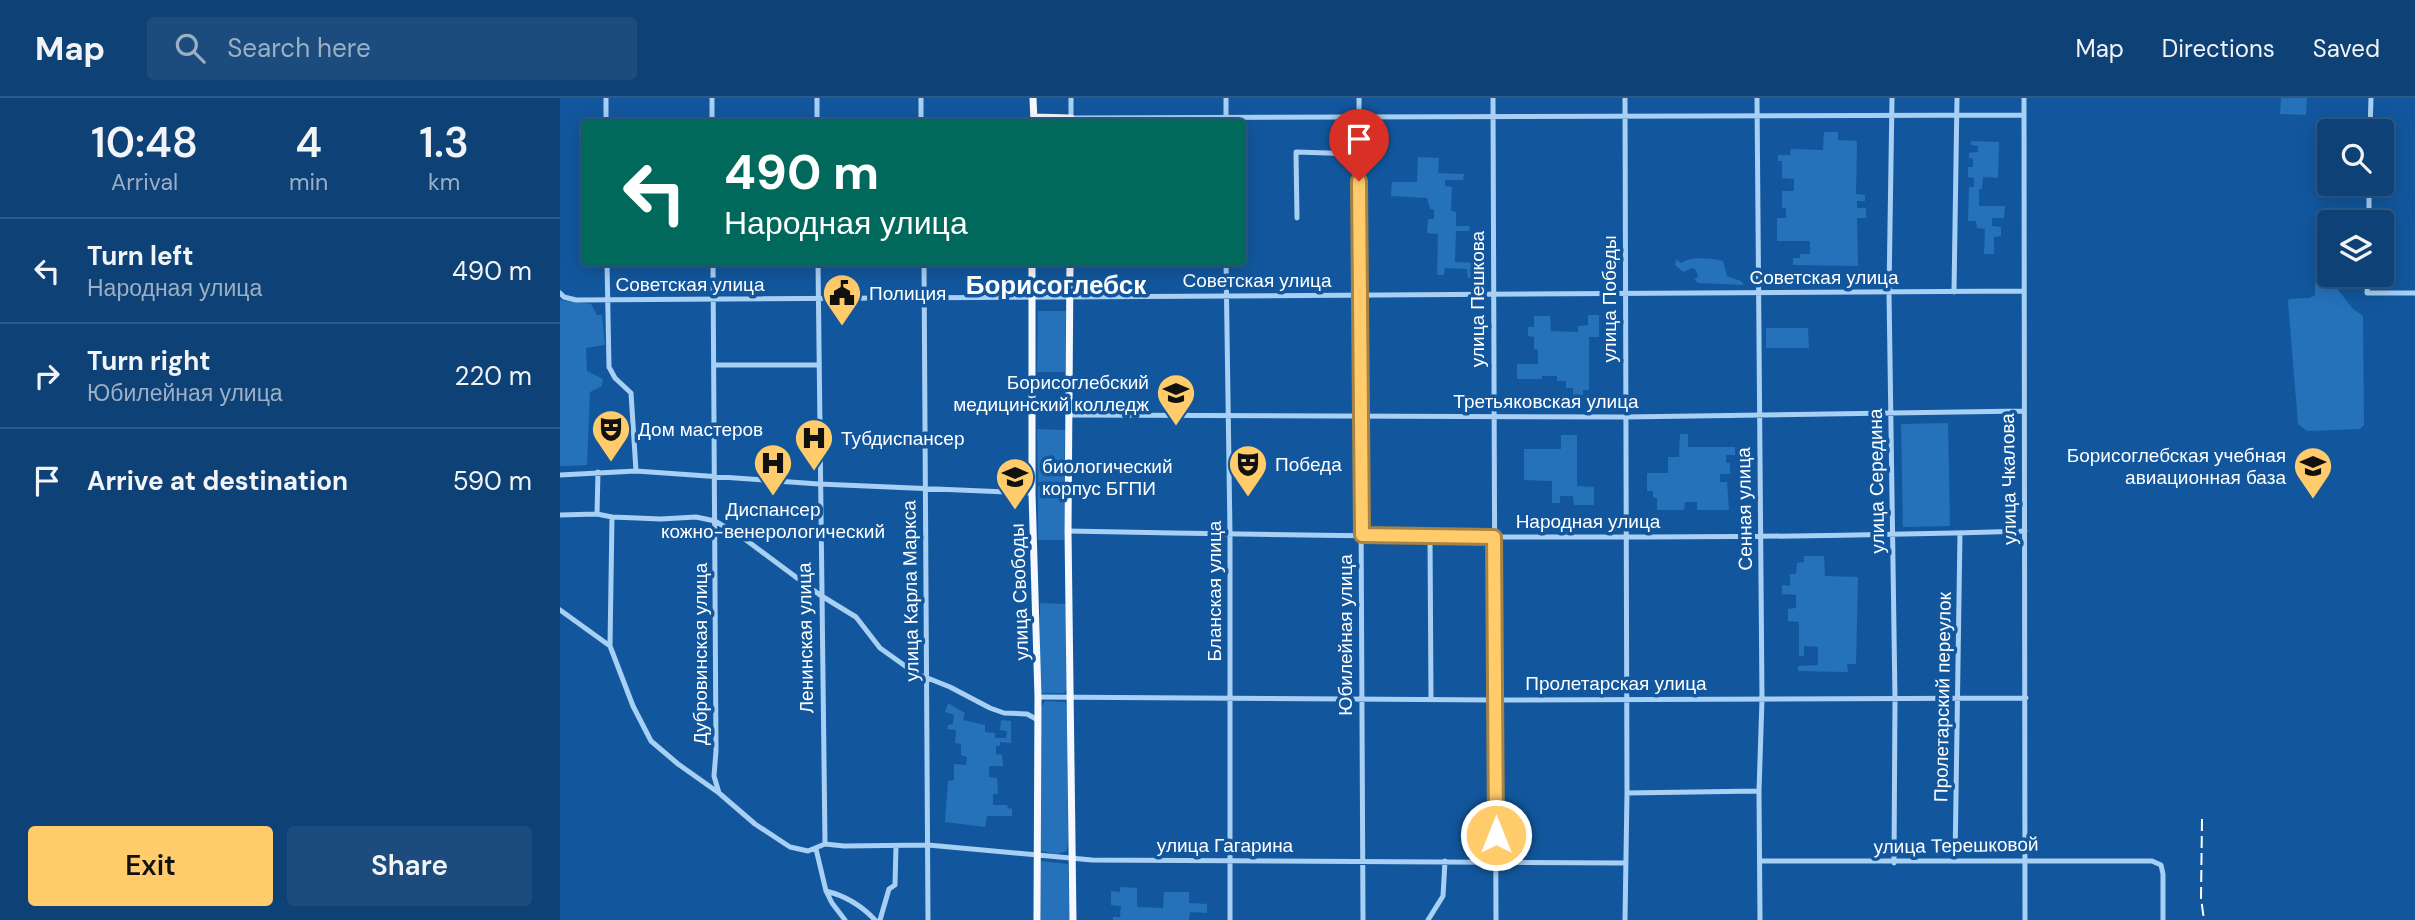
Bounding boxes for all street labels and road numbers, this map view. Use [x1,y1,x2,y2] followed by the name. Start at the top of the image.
[1465,230,1490,367] street label: улица Пешкова
[1597,235,1622,363] street label: улица Победы
[1750,265,1899,290] street label: Советская улица
[1183,268,1332,293] street label: Советская улица
[616,272,765,297] street label: Советская улица
[1453,389,1639,414] street label: Третьяковская улица
[1863,408,1890,554] street label: улица Середина
[1995,413,2022,545] street label: улица Чкалова
[1731,447,1758,571] street label: Сенная улица
[896,500,925,682] street label: улица Карла Маркса
[1516,509,1661,534] street label: Народная улица
[1202,520,1227,661] street label: Бланская улица
[1005,523,1034,661] street label: улица Свободы
[1333,554,1358,716] street label: Юбилейная улица
[688,562,713,745] street label: Дубровинская улица
[792,562,819,714] street label: Ленинская улица
[1928,591,1957,802] street label: Пролетарский переулок
[1525,671,1707,696] street label: Пролетарская улица
[1873,832,2039,859] street label: улица Терешковой
[1157,833,1294,858] street label: улица Гагарина

